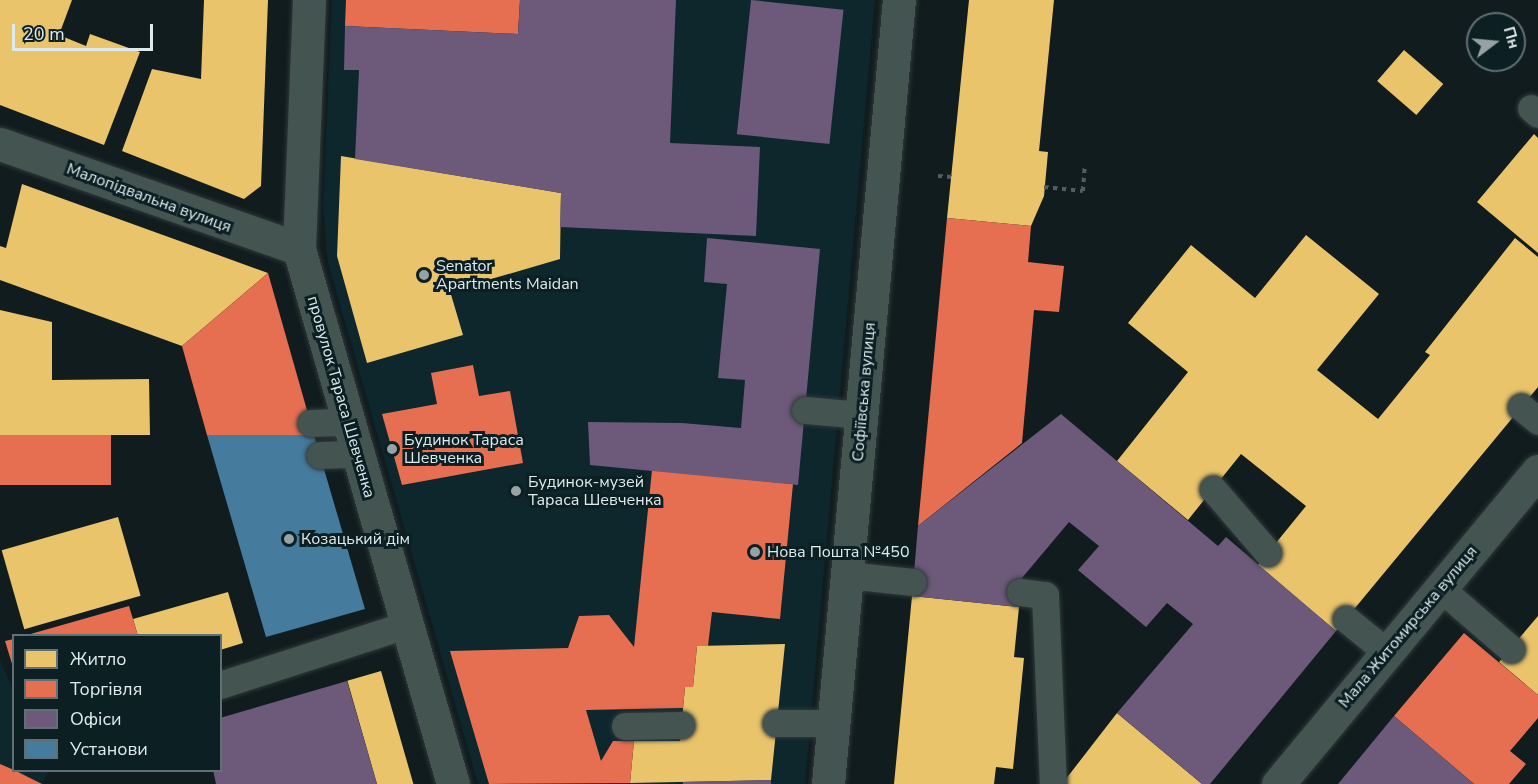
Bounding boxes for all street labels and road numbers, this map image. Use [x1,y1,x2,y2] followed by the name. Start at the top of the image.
[64,159,234,237] street label: Малопідвальна вулиця
[303,294,379,500] street label: провулок Тараса Шевченка
[848,322,880,462] street label: Софіївська вулиця
[1335,542,1481,712] street label: Мала Житомирська вулиця

